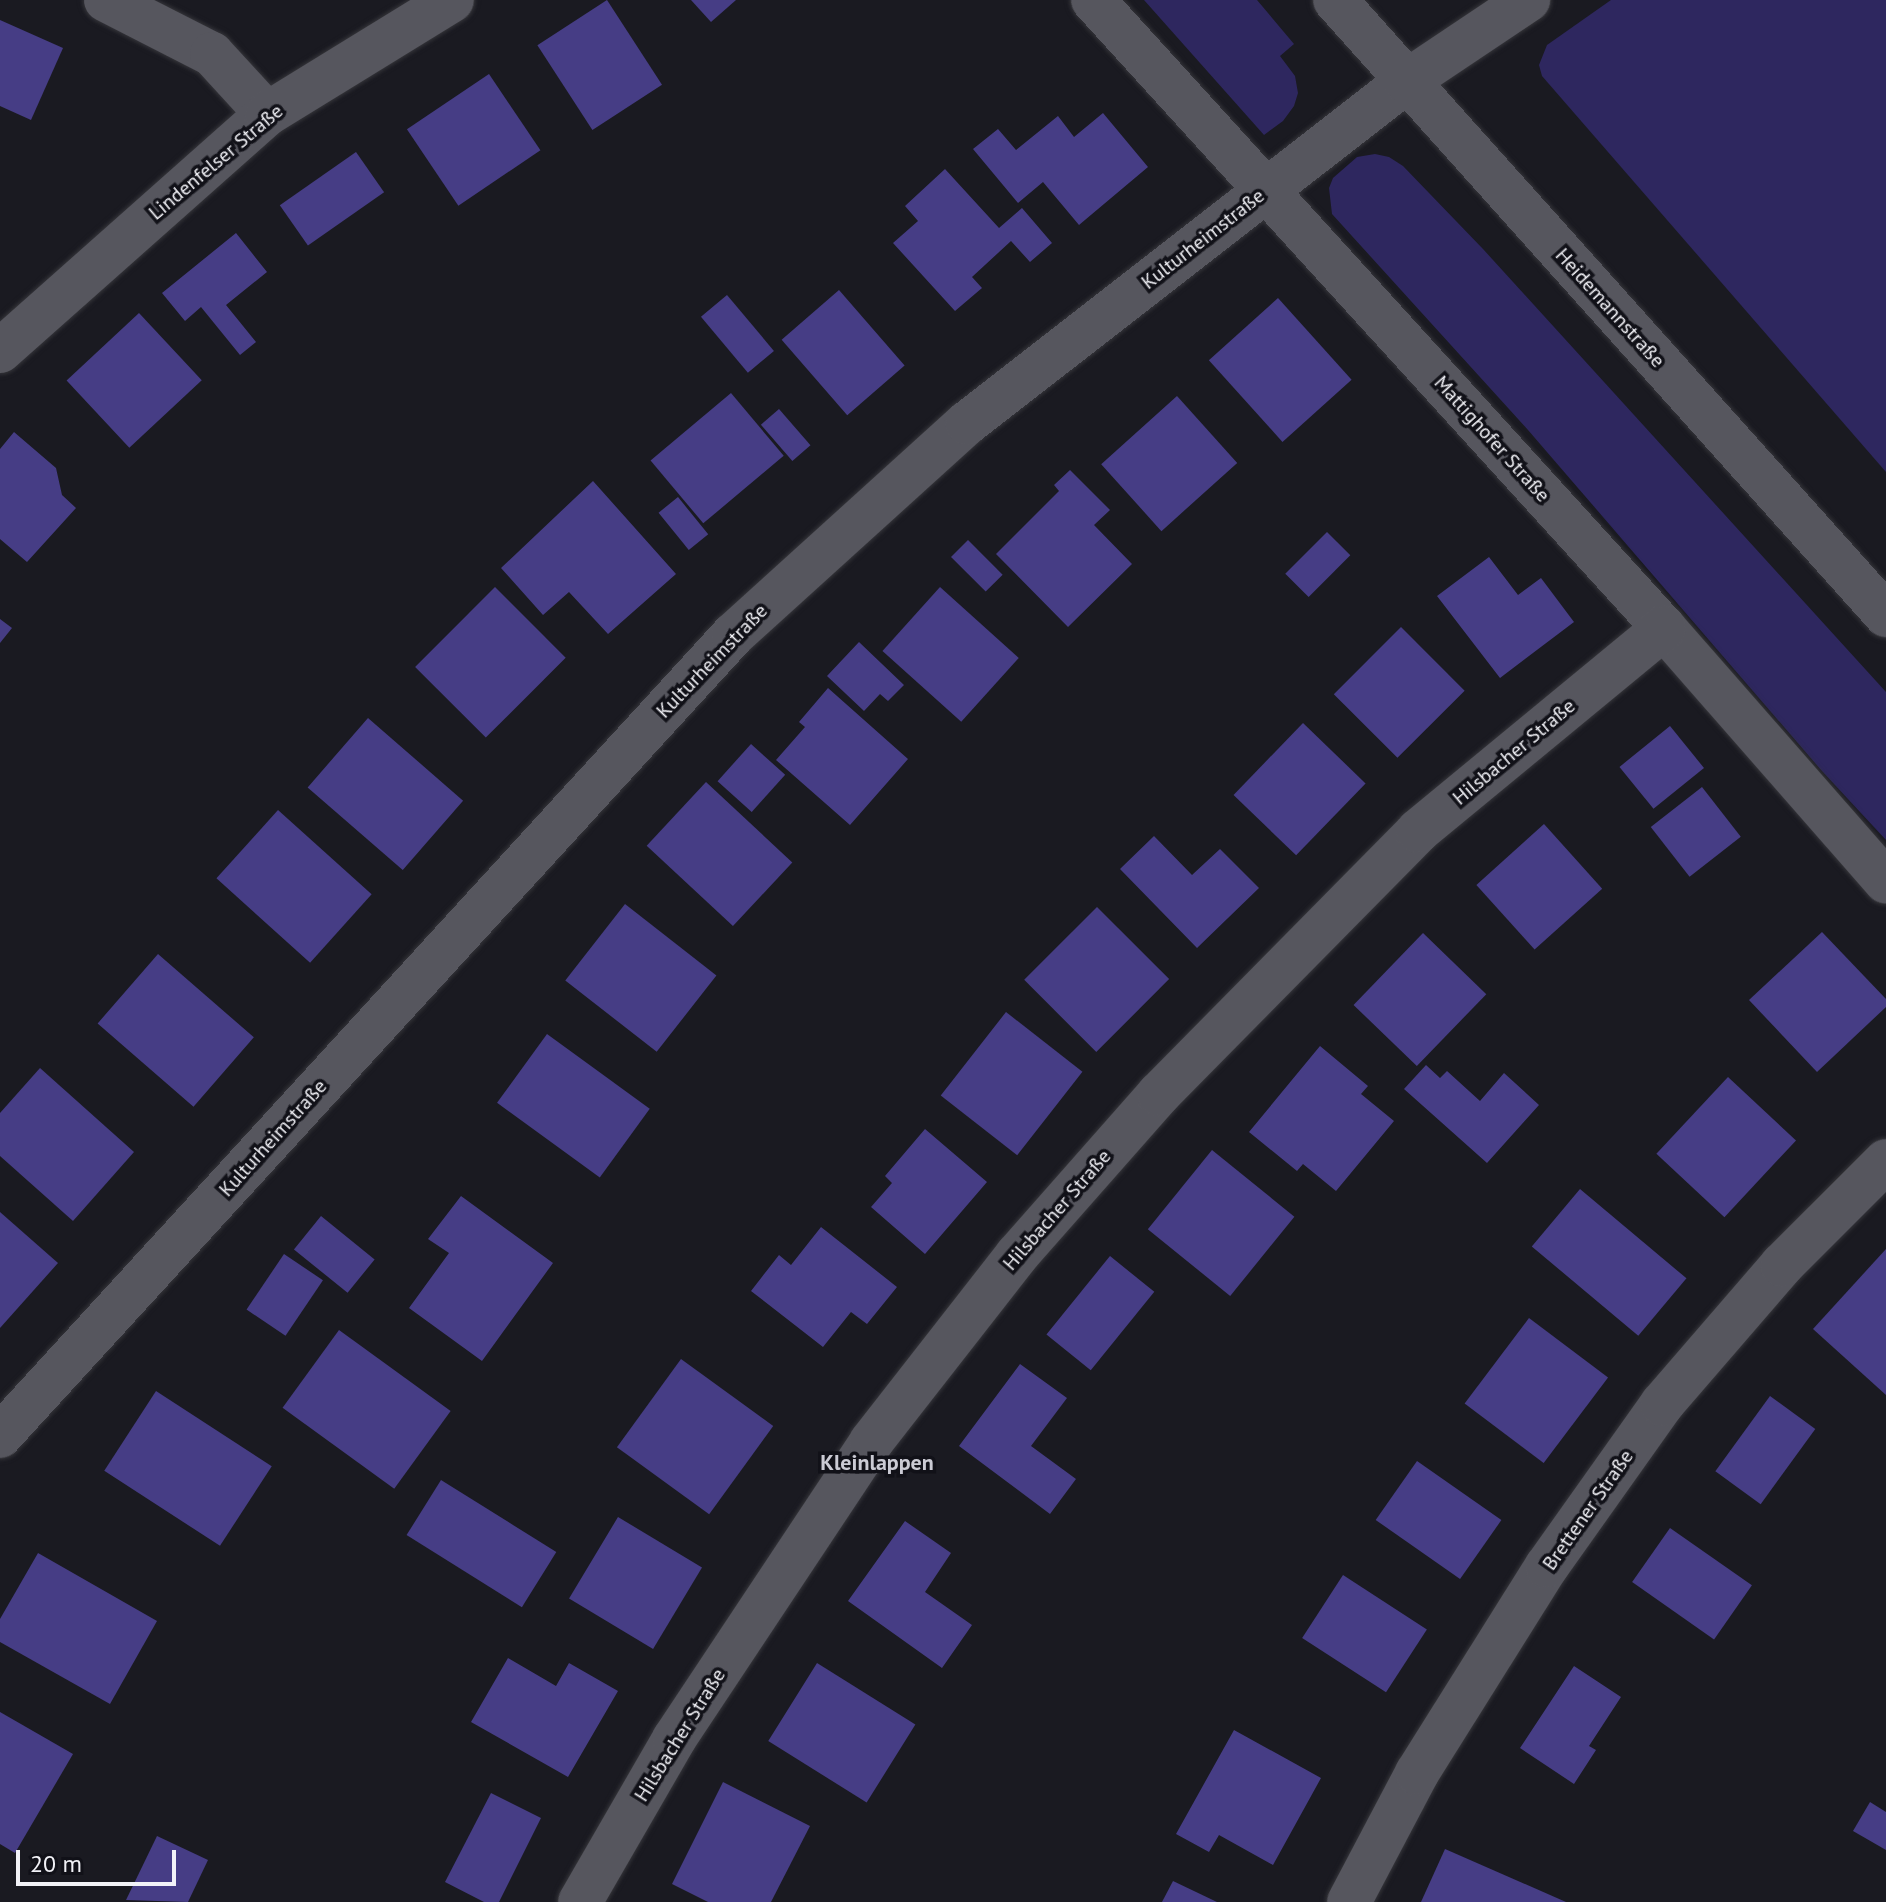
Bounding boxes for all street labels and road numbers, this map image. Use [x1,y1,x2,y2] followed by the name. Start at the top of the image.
[144,99,288,225] street label: Lindenfelser Straße
[1137,184,1269,294] street label: Kulturheimstraße
[1550,244,1670,372] street label: Heidemannstraße
[1429,371,1555,507] street label: Mattighofer Straße
[652,599,772,723] street label: Kulturheimstraße
[1448,694,1580,810] street label: Hilsbacher Straße
[214,1075,332,1201] street label: Kulturheimstraße
[998,1145,1116,1275] street label: Hilsbacher Straße
[1538,1445,1638,1575] street label: Brettener Straße
[630,1664,730,1806] street label: Hilsbacher Straße

